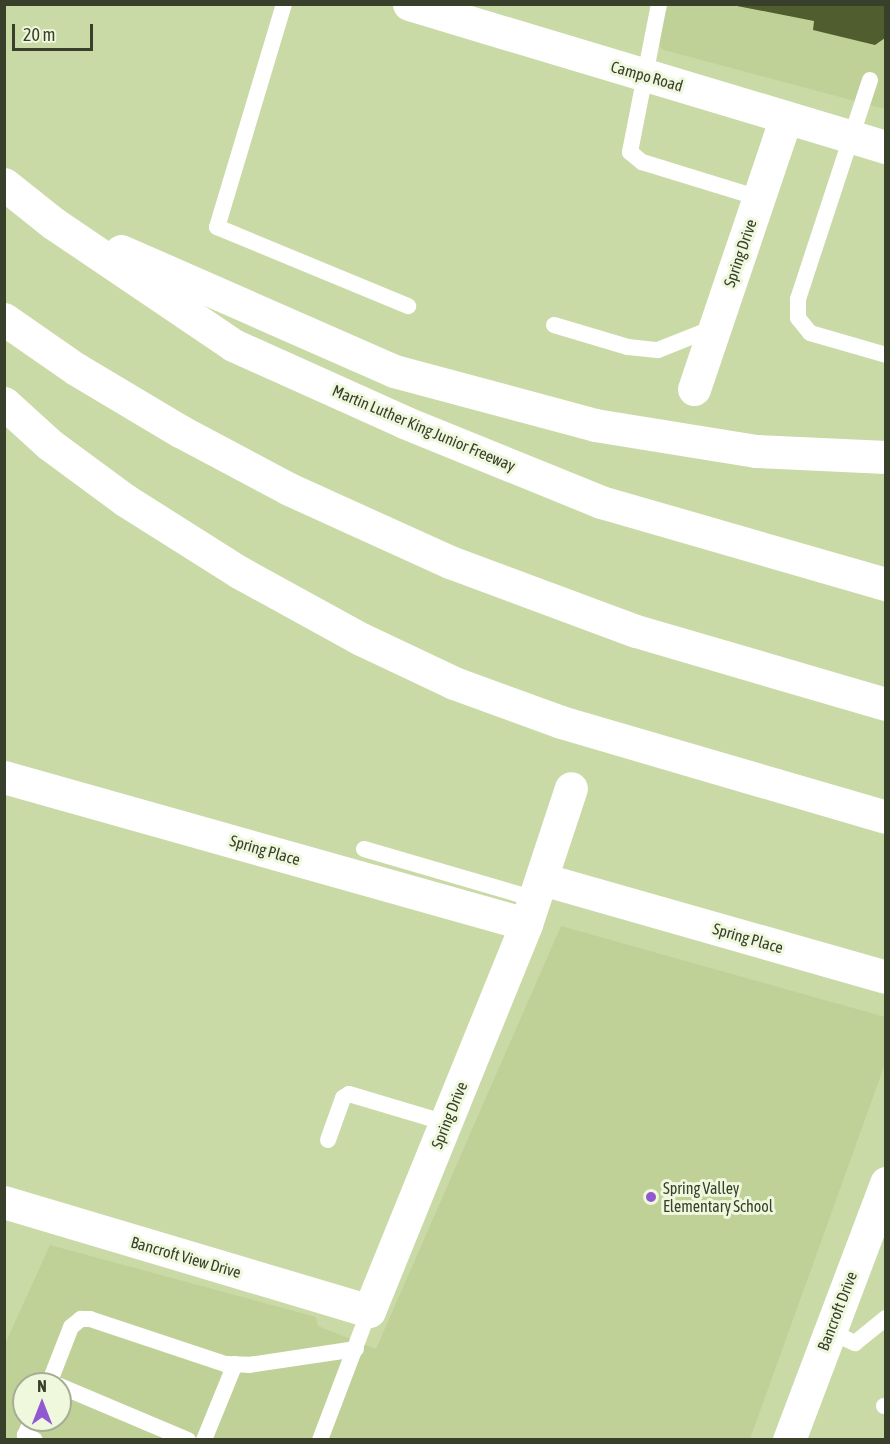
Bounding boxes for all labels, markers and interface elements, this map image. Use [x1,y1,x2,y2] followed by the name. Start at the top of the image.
[15,12,96,50] scale bar
[23,24,55,45] text: 20 m
[609,57,685,95] street label: Campo Road
[719,217,761,289] street label: Spring Drive
[330,381,518,475] street label: Martin Luther King Junior Freeway
[228,831,302,869] street label: Spring Place
[711,919,785,957] street label: Spring Place
[427,1079,471,1151] street label: Spring Drive
[663,1178,773,1216] place label: Spring Valley Elementary School
[644,1190,658,1204] marker: Spring Valley Elementary School
[129,1232,243,1282] street label: Bancroft View Drive
[813,1269,861,1353] street label: Bancroft Drive
[12,1372,72,1432] north arrow
[37,1377,47,1395] text: N

